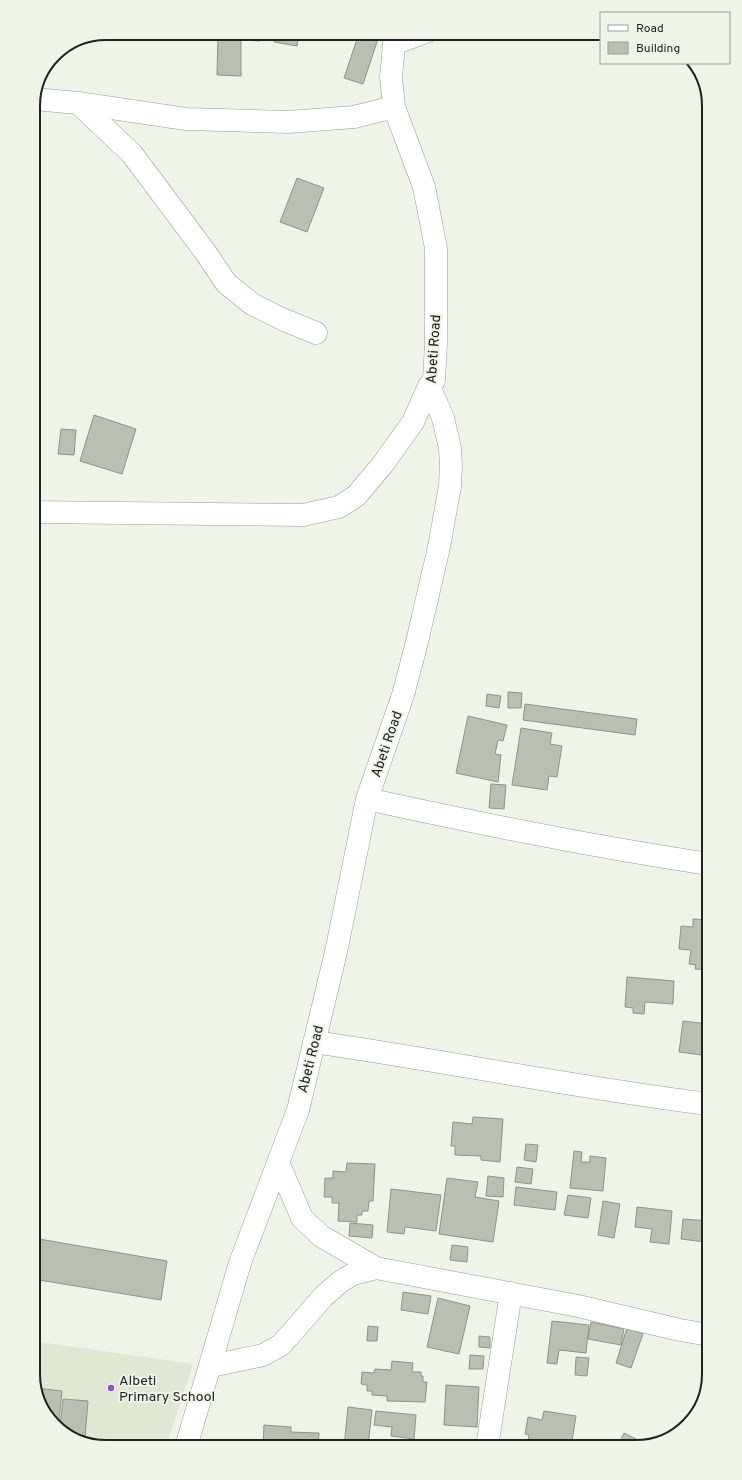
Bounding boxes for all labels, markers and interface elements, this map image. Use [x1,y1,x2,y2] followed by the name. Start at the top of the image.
[600,12,730,64] legend
[636,21,664,37] text: Road
[636,41,680,57] text: Building
[424,314,445,384] street label: Abeti Road
[368,709,407,780] street label: Abeti Road
[295,1024,328,1095] street label: Abeti Road
[119,1373,215,1406] place label: Albeti Primary School
[106,1383,116,1393] marker: Albeti Primary School

